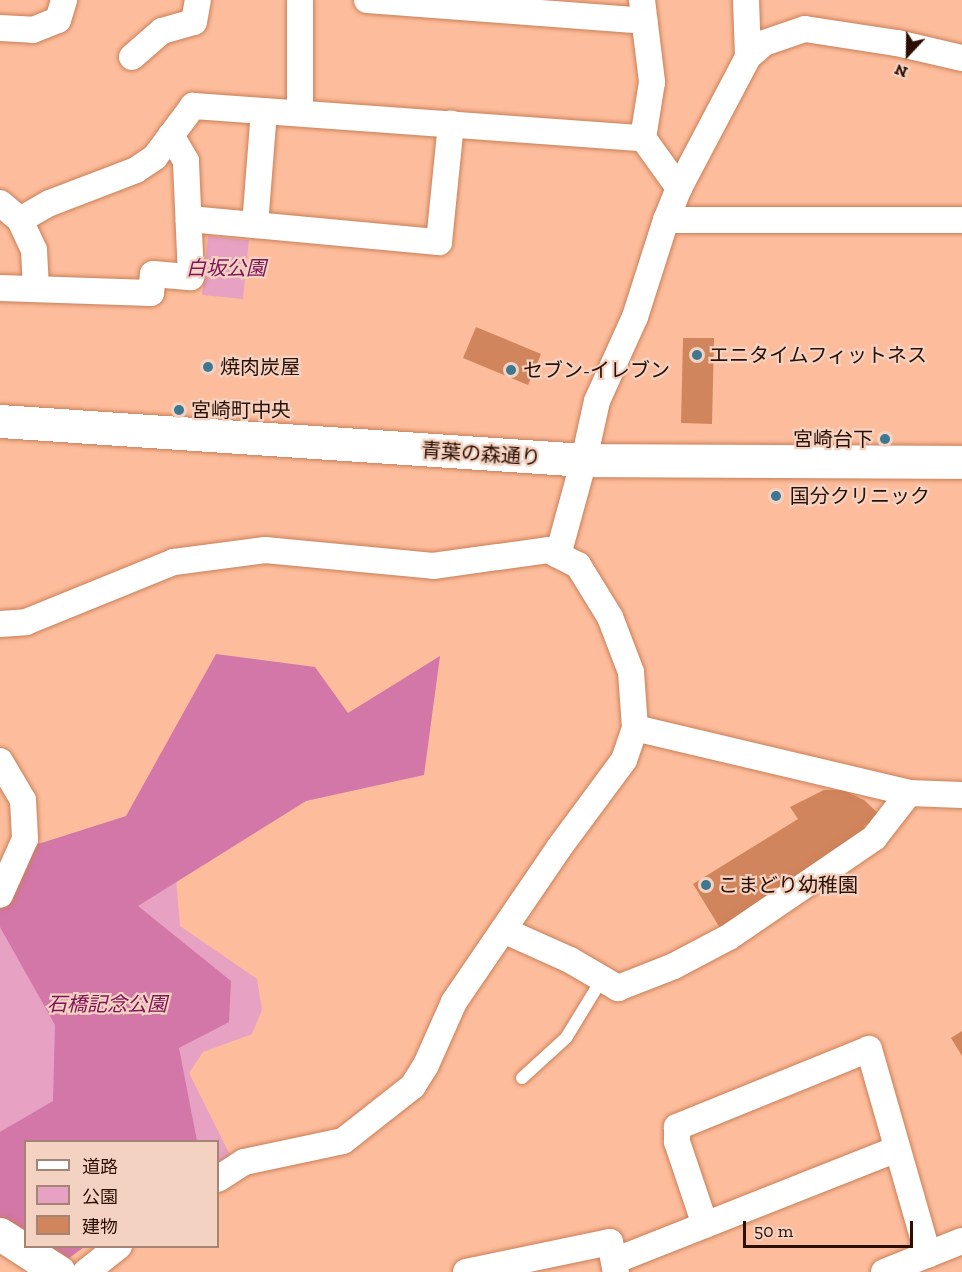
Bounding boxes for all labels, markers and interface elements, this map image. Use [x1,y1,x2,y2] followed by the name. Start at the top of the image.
[878,24,938,84] north arrow
[892,60,910,82] text: N
[186,256,266,280] park label: 白坂公園
[709,343,929,367] place label: エニタイムフィットネス
[690,348,704,362] marker: エニタイムフィットネス
[220,355,300,379] place label: 焼肉炭屋
[523,358,670,382] place label: セブン-イレブン
[201,360,215,374] marker: 焼肉炭屋
[504,363,518,377] marker: セブン-イレブン
[191,398,291,422] place label: 宮崎町中央
[172,403,186,417] marker: 宮崎町中央
[793,427,873,451] place label: 宮崎台下
[878,432,892,446] marker: 宮崎台下
[420,438,542,470] street label: 青葉の森通り
[790,484,930,508] place label: 国分クリニック
[767,487,785,505] marker: 国分クリニック
[718,873,858,897] place label: こまどり幼稚園
[699,878,713,892] marker: こまどり幼稚園
[47,992,167,1016] park label: 石橋記念公園
[24,1140,219,1248] legend
[82,1156,118,1178] text: 道路
[82,1186,118,1208] text: 公園
[746,1209,916,1247] scale bar
[82,1216,118,1238] text: 建物
[754,1220,793,1242] text: 50 m

